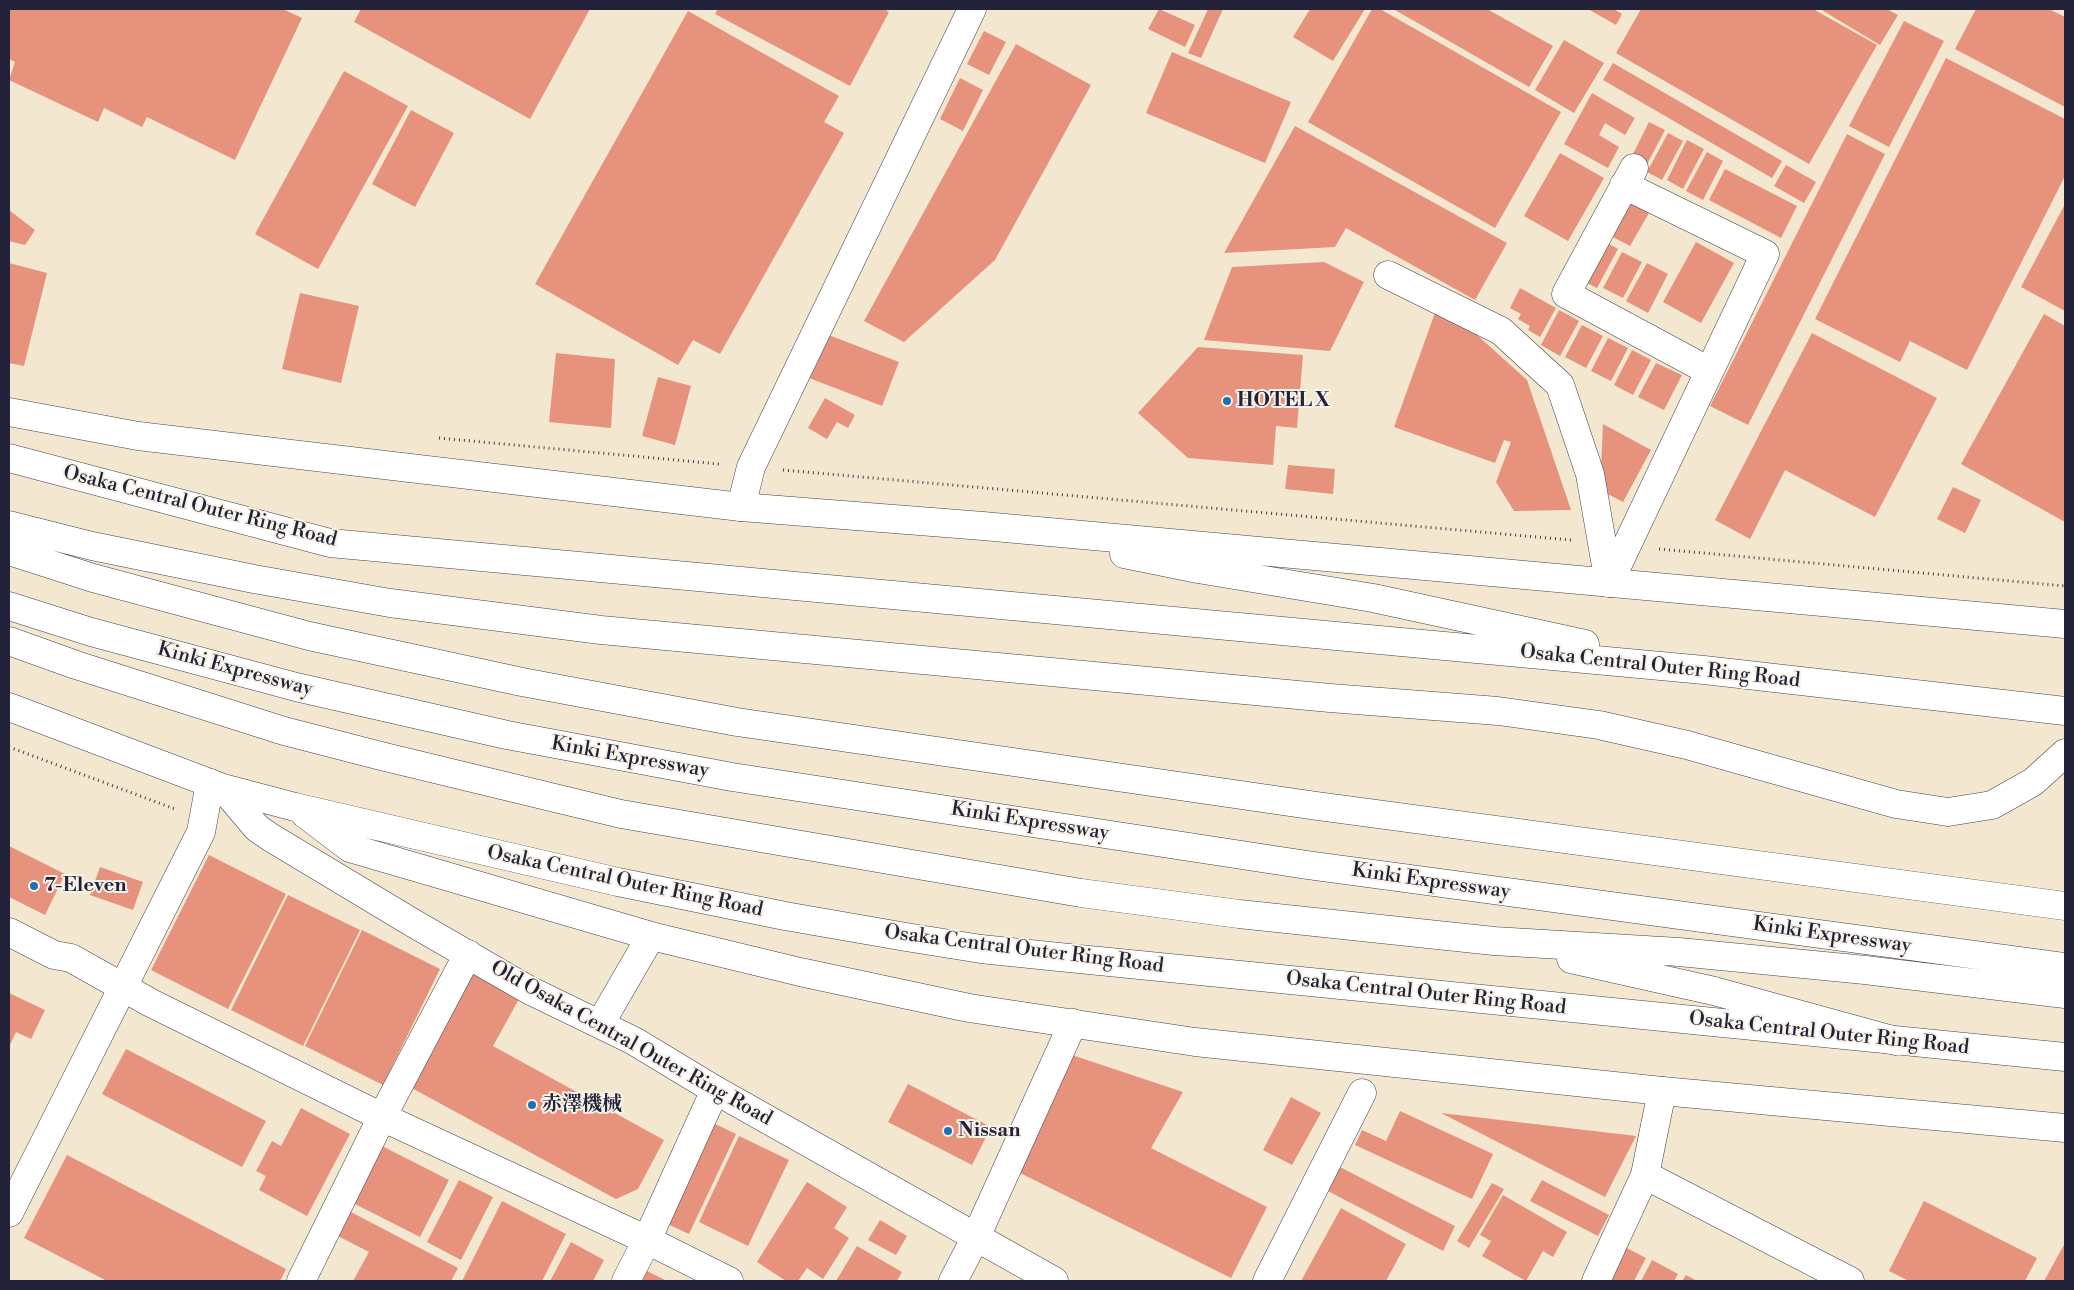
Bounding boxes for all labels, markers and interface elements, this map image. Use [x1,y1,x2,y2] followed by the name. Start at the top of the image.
[1237,389,1330,413] place label: HOTEL X
[1221,395,1233,407] marker: HOTEL X
[61,461,339,553] street label: Osaka Central Outer Ring Road
[155,638,315,702] street label: Kinki Expressway
[1519,640,1801,694] street label: Osaka Central Outer Ring Road
[549,732,711,784] street label: Kinki Expressway
[949,798,1111,846] street label: Kinki Expressway
[485,841,765,923] street label: Osaka Central Outer Ring Road
[1350,859,1512,905] street label: Kinki Expressway
[44,874,127,898] place label: 7-Eleven
[28,880,40,892] marker: 7-Eleven
[1751,913,1913,959] street label: Kinki Expressway
[883,921,1165,979] street label: Osaka Central Outer Ring Road
[486,956,776,1132] street label: Old Osaka Central Outer Ring Road
[1285,967,1567,1021] street label: Osaka Central Outer Ring Road
[1688,1007,1970,1061] street label: Osaka Central Outer Ring Road
[542,1093,622,1117] place label: 赤澤機械
[526,1099,538,1111] marker: 赤澤機械
[958,1119,1020,1143] place label: Nissan
[942,1125,954,1137] marker: Nissan

